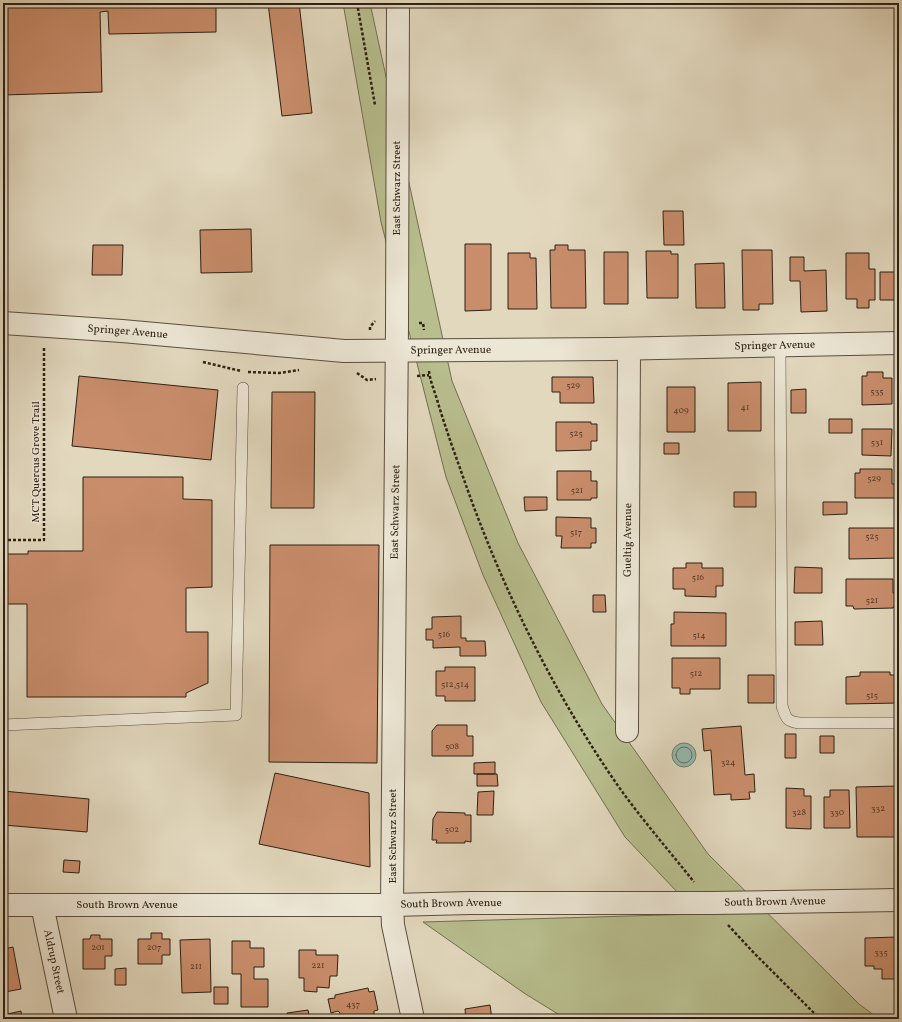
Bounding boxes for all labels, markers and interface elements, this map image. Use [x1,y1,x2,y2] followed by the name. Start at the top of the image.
[390,140,405,235] street label: East Schwarz Street
[87,321,169,343] street label: Springer Avenue
[734,337,815,354] street label: Springer Avenue
[410,342,491,358] street label: Springer Avenue
[566,379,580,392] house number: 529
[870,385,884,398] house number: 535
[29,401,44,523] street label: MCT Quercus Grove Trail
[741,401,749,414] house number: 41
[673,404,689,417] house number: 409
[569,427,583,440] house number: 525
[871,436,883,449] house number: 531
[388,464,404,560] street label: East Schwarz Street
[867,472,881,485] house number: 529
[571,484,583,497] house number: 521
[620,503,636,577] street label: Gueltig Avenue
[570,526,582,539] house number: 517
[865,530,879,543] house number: 525
[692,571,705,584] house number: 516
[866,594,878,607] house number: 521
[438,628,451,641] house number: 516
[692,629,706,642] house number: 514
[690,667,702,680] house number: 512
[441,678,469,691] house number: 512,514
[866,689,878,702] house number: 515
[445,740,459,753] house number: 508
[721,756,735,769] house number: 324
[386,788,401,883] street label: East Schwarz Street
[871,802,885,815] house number: 332
[792,806,806,819] house number: 328
[830,806,845,819] house number: 330
[445,823,459,836] house number: 502
[724,894,826,910] street label: South Brown Avenue
[400,895,502,912] street label: South Brown Avenue
[76,898,178,913] street label: South Brown Avenue
[40,928,68,995] street label: Aldrup Street
[91,941,105,954] house number: 201
[147,941,161,954] house number: 207
[874,946,888,959] house number: 335
[311,959,325,972] house number: 221
[190,960,202,973] house number: 211
[346,998,360,1011] house number: 437

